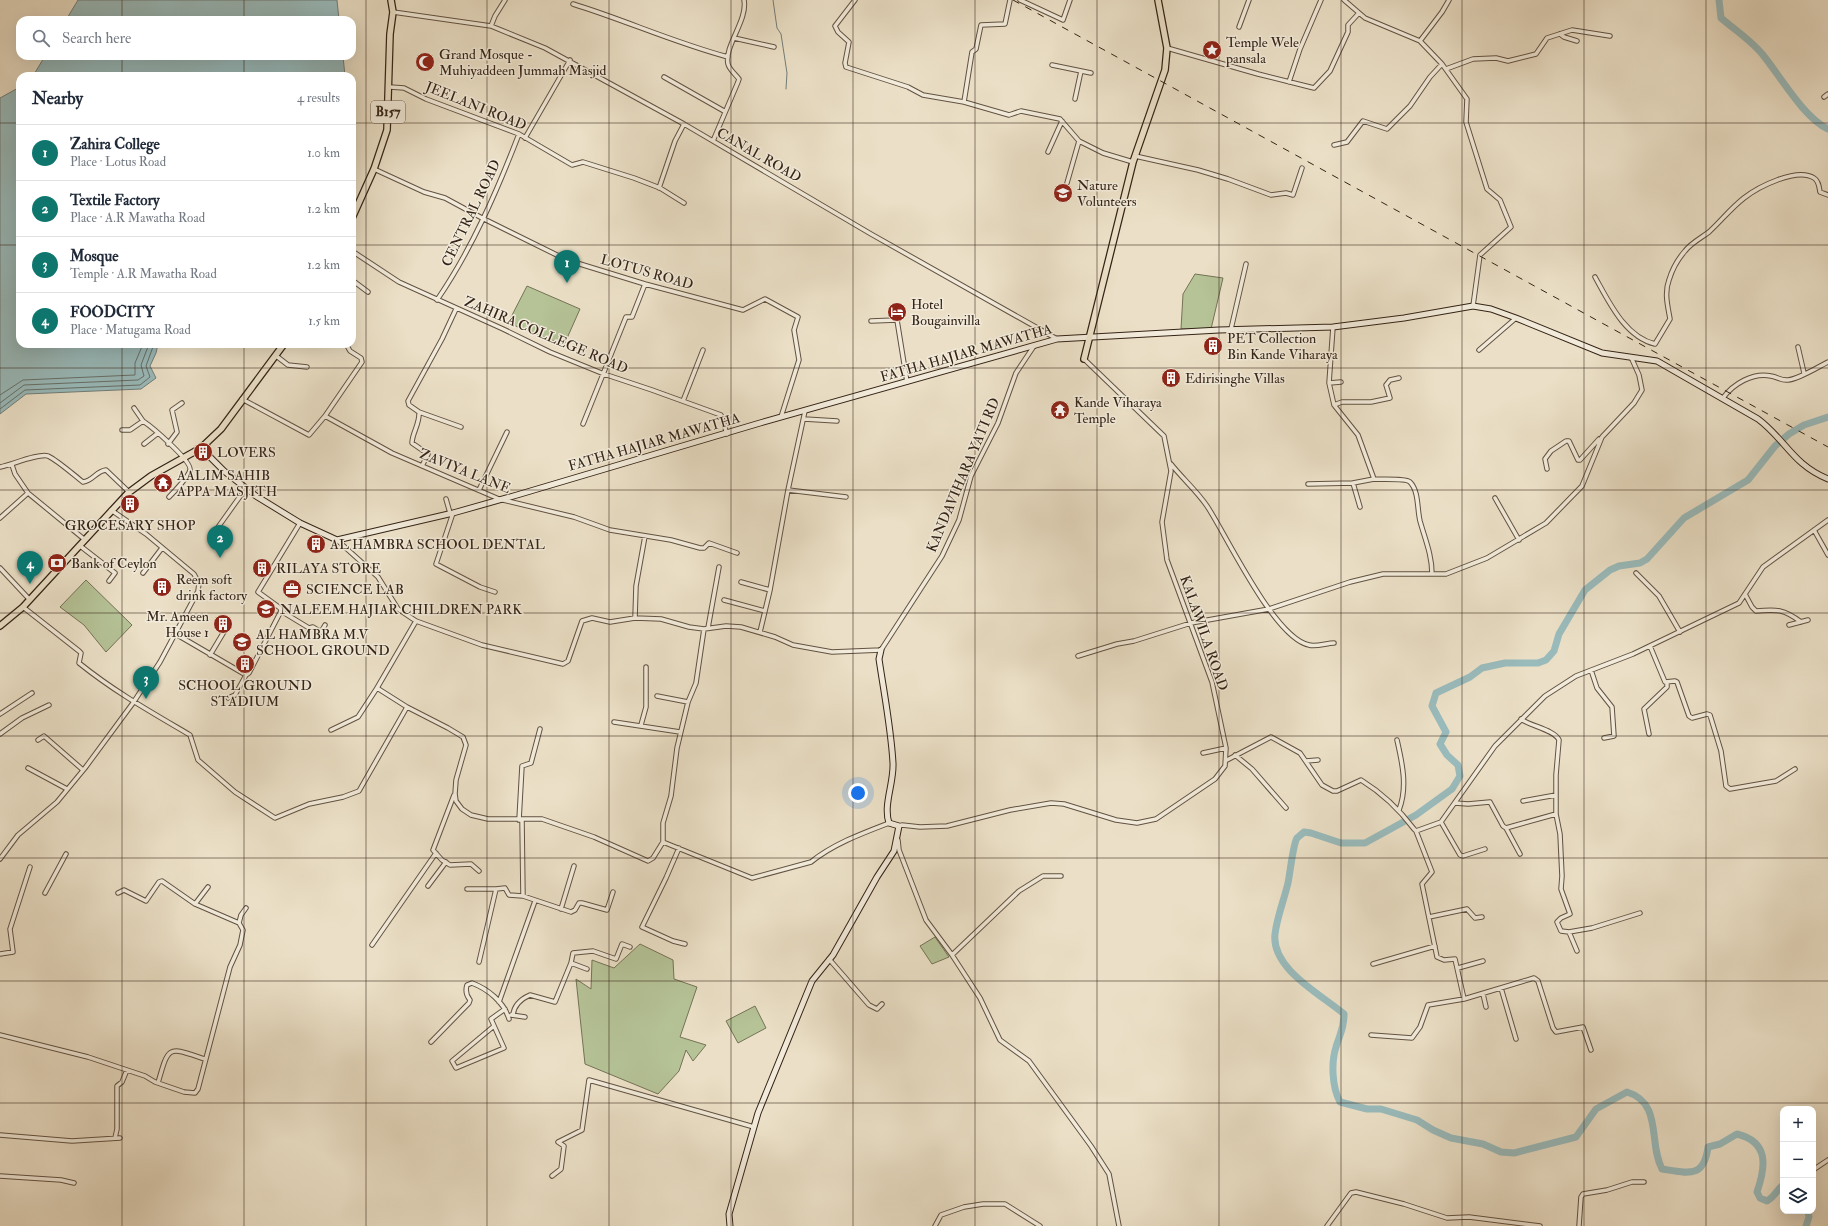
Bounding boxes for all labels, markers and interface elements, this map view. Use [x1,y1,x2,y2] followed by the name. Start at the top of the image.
[16,16,356,60] search box
[30,27,52,49] icon: search
[62,29,131,48] text: Search here
[1225,34,1299,68] place label: Temple Wele pansala
[1201,39,1223,61] place icon: Temple Wele pansala
[439,46,606,80] place label: Grand Mosque - Muhiyaddeen Jummah Masjid
[414,51,436,73] mosque icon: Grand Mosque - Muhiyaddeen Jummah Masjid
[422,78,529,134] street label: JEELANI ROAD
[32,88,83,109] text: Nearby
[297,90,340,106] text: 4 results
[371,101,405,123] road number: B157
[714,124,804,186] street label: CANAL ROAD
[70,135,160,154] text: Zahira College
[43,145,47,161] text: 1
[307,145,340,161] text: 1.0 km
[70,154,166,170] text: Place · Lotus Road
[438,157,504,269] street label: CENTRAL ROAD
[1077,177,1137,210] place label: Nature Volunteers
[1052,182,1074,204] school or university icon: Nature Volunteers
[70,191,160,210] text: Textile Factory
[42,201,48,217] text: 2
[307,201,340,217] text: 1.2 km
[70,210,205,226] text: Place · A.R Mawatha Road
[70,247,118,266] text: Mosque
[554,250,580,283] pin: 1
[599,251,695,293] street label: LOTUS ROAD
[43,257,48,273] text: 3
[307,257,340,273] text: 1.2 km
[70,266,217,282] text: Temple · A.R Mawatha Road
[462,293,630,377] street label: ZAHIRA COLLEGE ROAD
[911,296,981,329] place label: Hotel Bougainvilla
[886,301,908,323] hotel icon: Hotel Bougainvilla
[70,303,155,322] text: FOODCITY
[41,313,49,329] text: 4
[308,313,340,329] text: 1.5 km
[878,320,1054,386] street label: FATHA HAJIAR MAWATHA
[70,322,191,338] text: Place · Matugama Road
[1227,330,1338,364] place label: PET Collection Bin Kande Viharaya
[1202,335,1224,357] building icon: PET Collection Bin Kande Viharaya
[1160,367,1182,389] building icon: Edirisinghe Villas
[1185,370,1285,387] place label: Edirisinghe Villas
[1074,394,1162,428] place label: Kande Viharaya Temple
[923,395,1003,555] street label: KANDAVIHARA YATI RD
[1049,399,1071,421] temple icon: Kande Viharaya Temple
[566,409,742,475] street label: FATHA HAJIAR MAWATHA
[192,441,214,463] building icon: LOVERS
[217,444,276,461] place label: LOVERS
[417,445,513,497] street label: ZAVIYA LANE
[176,467,277,500] place label: AALIM SAHIB APPA MASJITH
[152,472,174,494] temple icon: AALIM SAHIB APPA MASJITH
[119,493,141,515] building icon: GROCESARY SHOP
[65,517,195,534] place label: GROCESARY SHOP
[207,525,233,558] pin: 2
[305,533,327,555] building icon: AL HAMBRA SCHOOL DENTAL
[329,536,545,553] place label: AL HAMBRA SCHOOL DENTAL
[17,551,43,584] pin: 4
[46,552,68,574] bank icon: Bank of Ceylon
[71,555,157,573] place label: Bank of Ceylon
[251,557,273,579] building icon: RILAYA STORE
[276,560,381,577] place label: RILAYA STORE
[176,571,248,605] place label: Reem soft drink factory
[1176,573,1232,693] street label: KALAWILA ROAD
[151,576,173,598] building icon: Reem soft drink factory
[281,578,303,600] office icon: SCIENCE LAB
[306,581,404,598] place label: SCIENCE LAB
[255,598,277,620] school or university icon: NALEEM HAJIAR CHILDREN PARK
[280,601,522,618] place label: NALEEM HAJIAR CHILDREN PARK
[146,608,209,641] place label: Mr. Ameen House 1
[212,613,234,635] building icon: Mr. Ameen House 1
[255,626,390,659] place label: AL HAMBRA M.V SCHOOL GROUND
[231,631,253,653] school or university icon: AL HAMBRA M.V SCHOOL GROUND
[234,653,256,675] building icon: SCHOOL GROUND STADIUM
[133,666,159,699] pin: 3
[178,677,312,710] place label: SCHOOL GROUND STADIUM
[848,783,868,803] your location
[1780,1106,1816,1214] map controls
[1780,1106,1816,1142] button: +
[1780,1142,1816,1178] button: −
[1780,1178,1816,1214] button: layers

